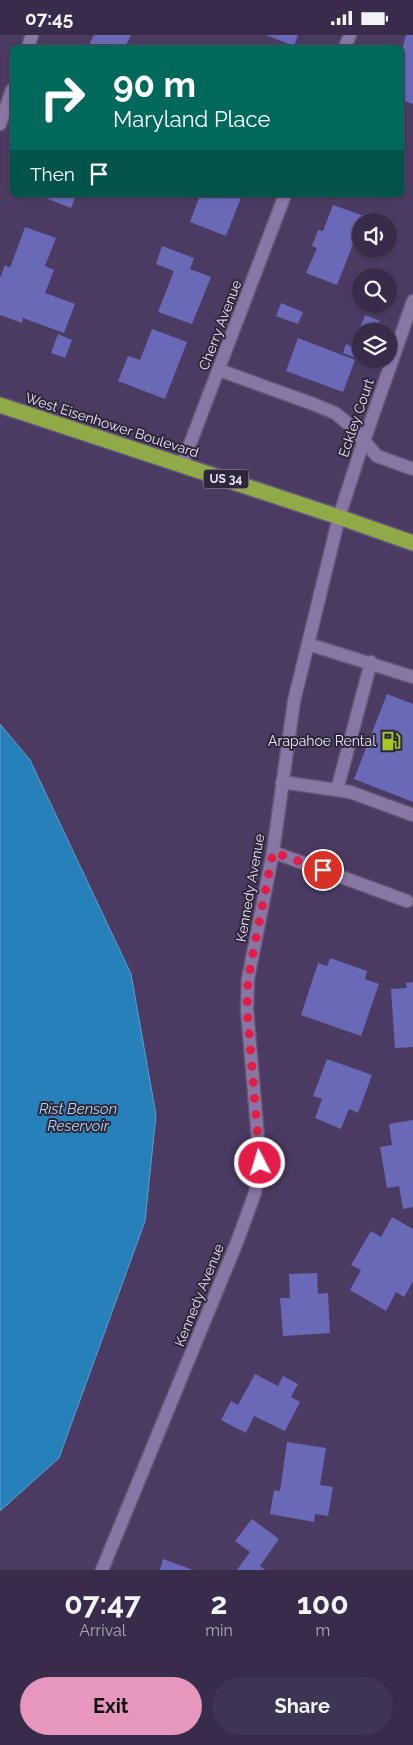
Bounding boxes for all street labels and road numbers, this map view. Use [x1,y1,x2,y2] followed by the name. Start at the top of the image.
[195,278,245,372] street label: Cherry Avenue
[335,376,377,459] street label: Eckley Court
[23,389,201,461] street label: West Eisenhower Boulevard
[204,469,248,489] road number: US 34
[233,833,267,943] street label: Kennedy Avenue
[171,1241,227,1349] street label: Kennedy Avenue

